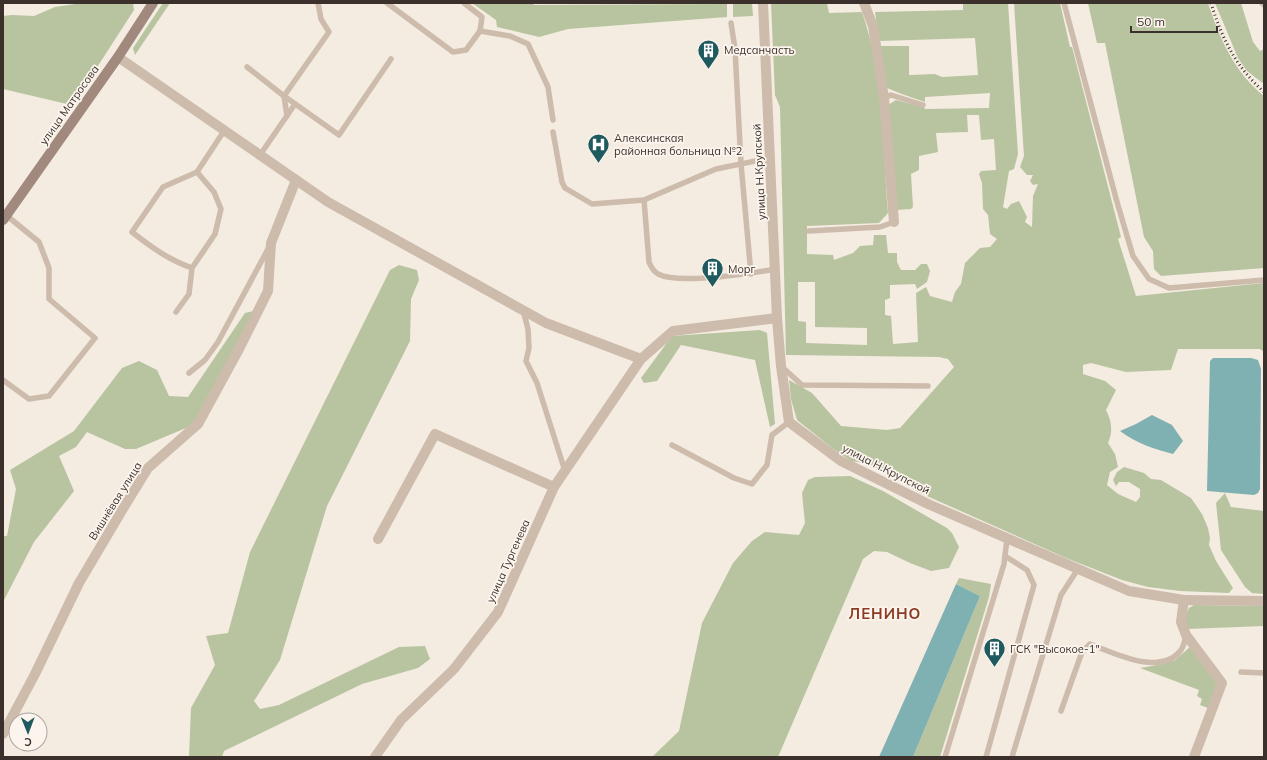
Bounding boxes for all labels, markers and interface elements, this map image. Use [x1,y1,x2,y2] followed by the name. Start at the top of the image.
[1131,8,1217,34] scale bar
[1137,14,1165,29] text: 50 m
[696,37,722,70] building icon: Медсанчасть
[724,43,795,57] place label: Медсанчасть
[36,62,102,148] street label: улица Матросова
[749,123,769,221] street label: улица Н.Крупской
[586,131,612,164] hospital icon: Алексинская районная больница №2
[614,131,743,158] place label: Алексинская районная больница №2
[700,256,726,289] building icon: Морг
[728,262,756,276] place label: Морг
[840,441,932,497] street label: улица Н.Крупской
[85,459,145,543] street label: Вишнёвая улица
[483,517,533,605] street label: улица Тургенева
[849,604,921,623] district label: ЛЕНИНО
[981,636,1007,669] building icon: ГСК "Высокое-1"
[1010,642,1100,656] place label: ГСК "Высокое-1"
[8,712,48,752] north arrow
[24,735,32,749] text: С

